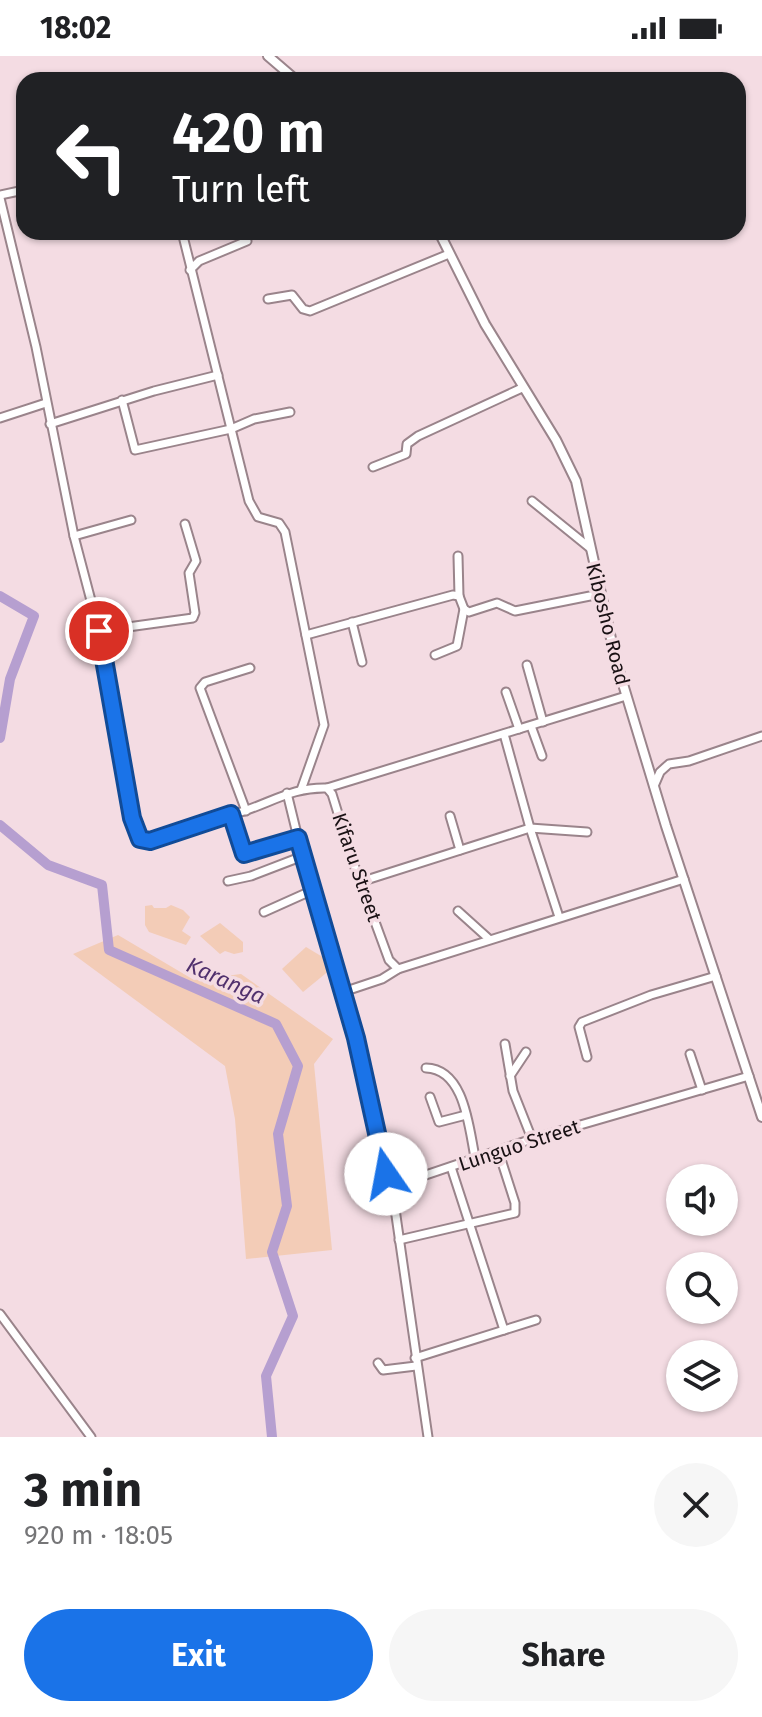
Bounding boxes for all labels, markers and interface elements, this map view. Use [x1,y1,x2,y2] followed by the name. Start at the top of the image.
[40,10,111,46] text: 18:02
[172,100,325,167] text: 420 m
[40,104,144,208] icon: left
[172,168,310,212] text: Turn left
[581,560,635,688] street label: Kibosho Road
[65,597,133,665] pin
[77,609,121,653] icon: arrive
[327,809,387,925] street label: Kifaru Street
[182,951,269,1010] water label: Karanga
[455,1114,583,1176] street label: Lunguo Street
[344,1132,428,1216] position arrow
[666,1164,738,1412] map controls
[666,1164,738,1236] button: sound
[666,1252,738,1324] button: search
[666,1340,738,1412] button: layers
[24,1461,142,1519] text: 3 min
[654,1463,738,1547] button: close
[24,1520,173,1551] text: 920 m · 18:05
[24,1609,373,1701] button: Exit
[389,1609,738,1701] button: Share

